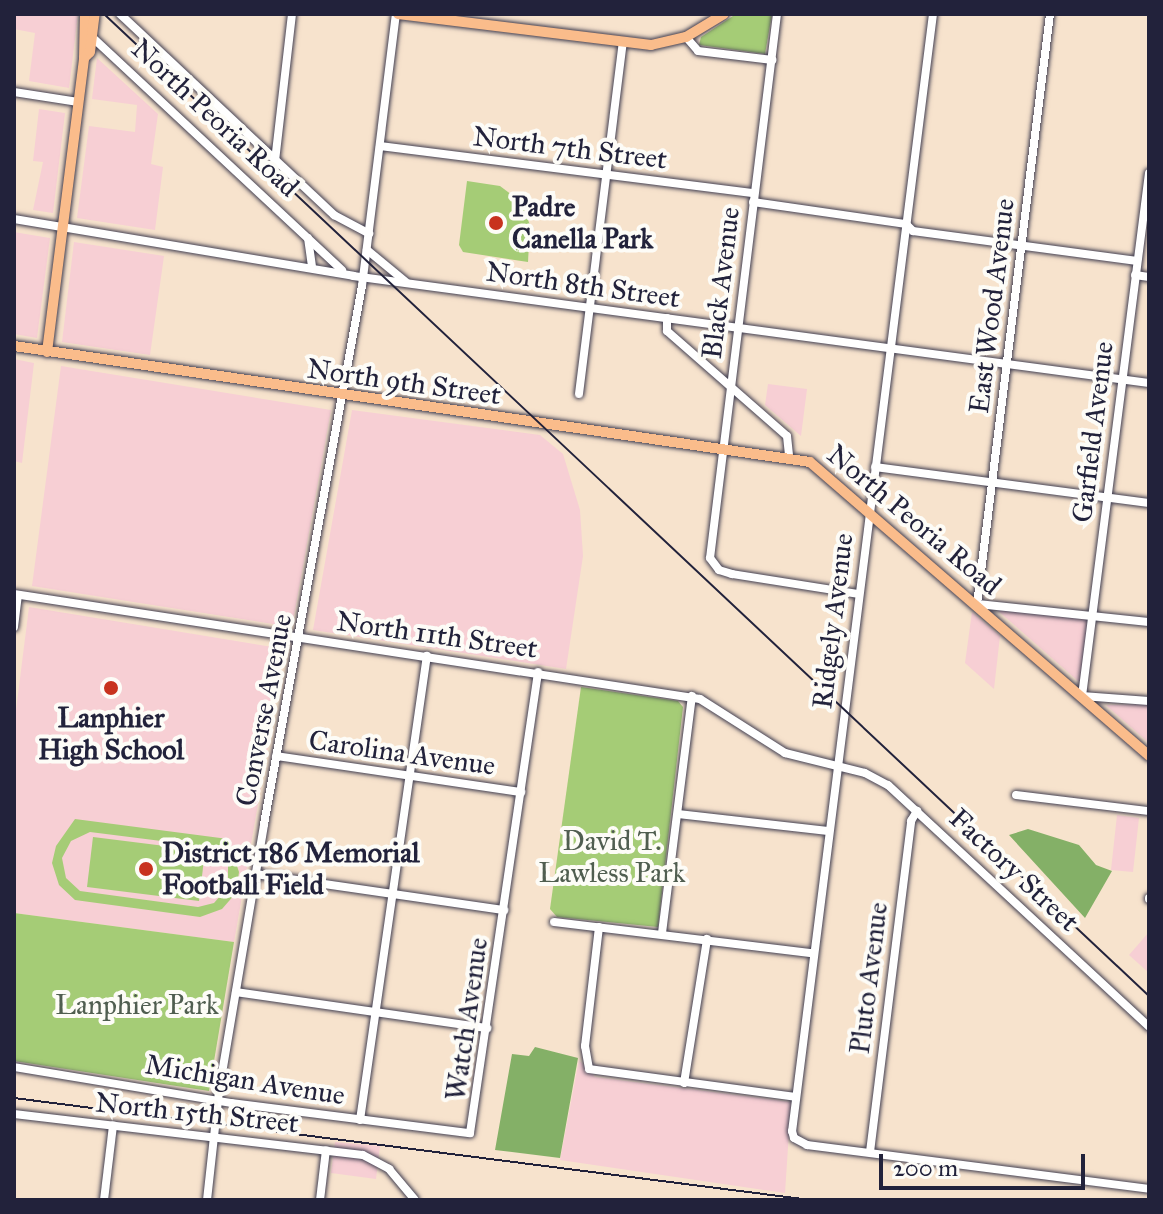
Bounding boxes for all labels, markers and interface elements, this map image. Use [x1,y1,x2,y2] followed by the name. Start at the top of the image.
[124,32,306,204] street label: North Peoria Road
[471,119,669,177] street label: North 7th Street
[512,190,653,256] place label: Padre Canella Park
[962,197,1022,415] street label: East Wood Avenue
[695,205,747,361] street label: Black Avenue
[487,214,505,232] marker: Padre Canella Park
[484,255,682,315] street label: North 8th Street
[1065,339,1121,525] street label: Garfield Avenue
[305,352,503,412] street label: North 9th Street
[820,438,1008,602] street label: North Peoria Road
[806,531,860,711] street label: Ridgely Avenue
[334,604,540,666] street label: North 11th Street
[229,611,299,809] street label: Converse Avenue
[102,679,120,697] marker: Lanphier High School
[38,701,184,767] place label: Lanphier High School
[307,723,497,783] street label: Carolina Avenue
[942,802,1086,938] street label: Factory Street
[539,824,685,890] park label: David T. Lawless Park
[162,836,420,902] place label: District 186 Memorial Football Field
[137,860,155,878] marker: District 186 Memorial Football Field
[843,900,895,1056] street label: Pluto Avenue
[439,935,495,1103] street label: Watch Avenue
[55,988,219,1022] park label: Lanphier Park
[143,1048,347,1112] street label: Michigan Avenue
[94,1086,300,1140] street label: North 15th Street
[883,1138,1089,1188] scale bar
[893,1153,958,1183] text: 200 m

